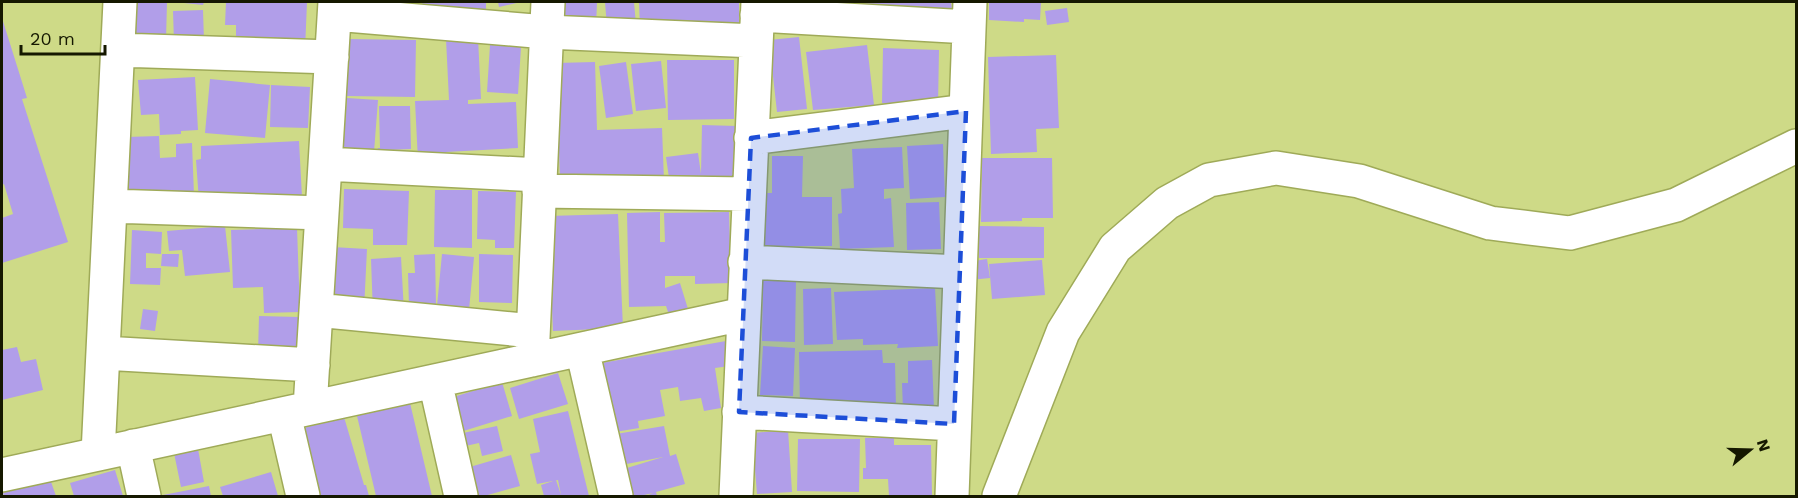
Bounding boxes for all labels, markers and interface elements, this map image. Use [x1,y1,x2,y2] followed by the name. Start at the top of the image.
[21,18,105,56] scale bar
[30,28,75,49] text: 20 m
[1720,420,1780,480] north arrow
[1753,437,1775,454] text: N

